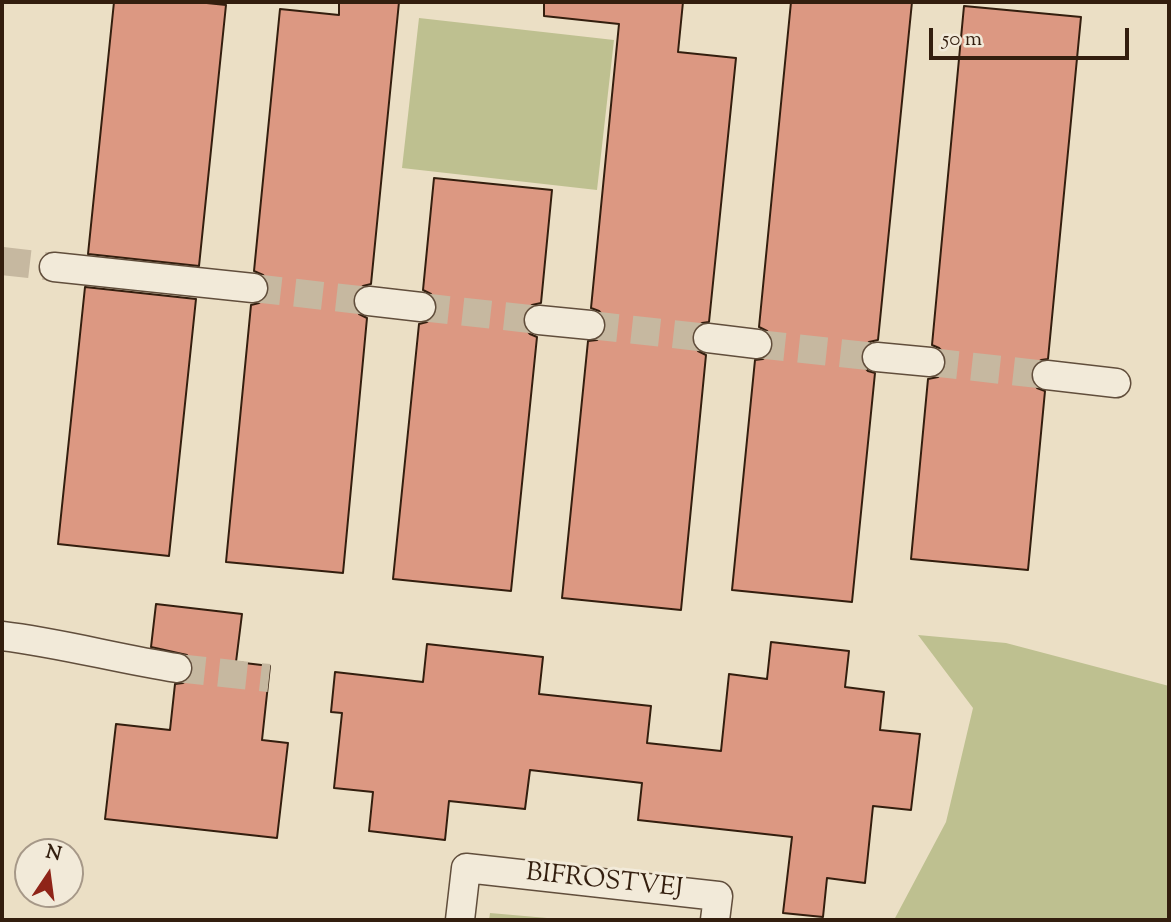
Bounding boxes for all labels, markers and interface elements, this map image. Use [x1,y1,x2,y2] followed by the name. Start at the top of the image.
[933,14,1132,58] scale bar
[942,25,982,55] text: 50 m
[14,838,84,908] north arrow
[43,839,64,869] text: N
[524,859,684,907] street label: BIFROSTVEJ

